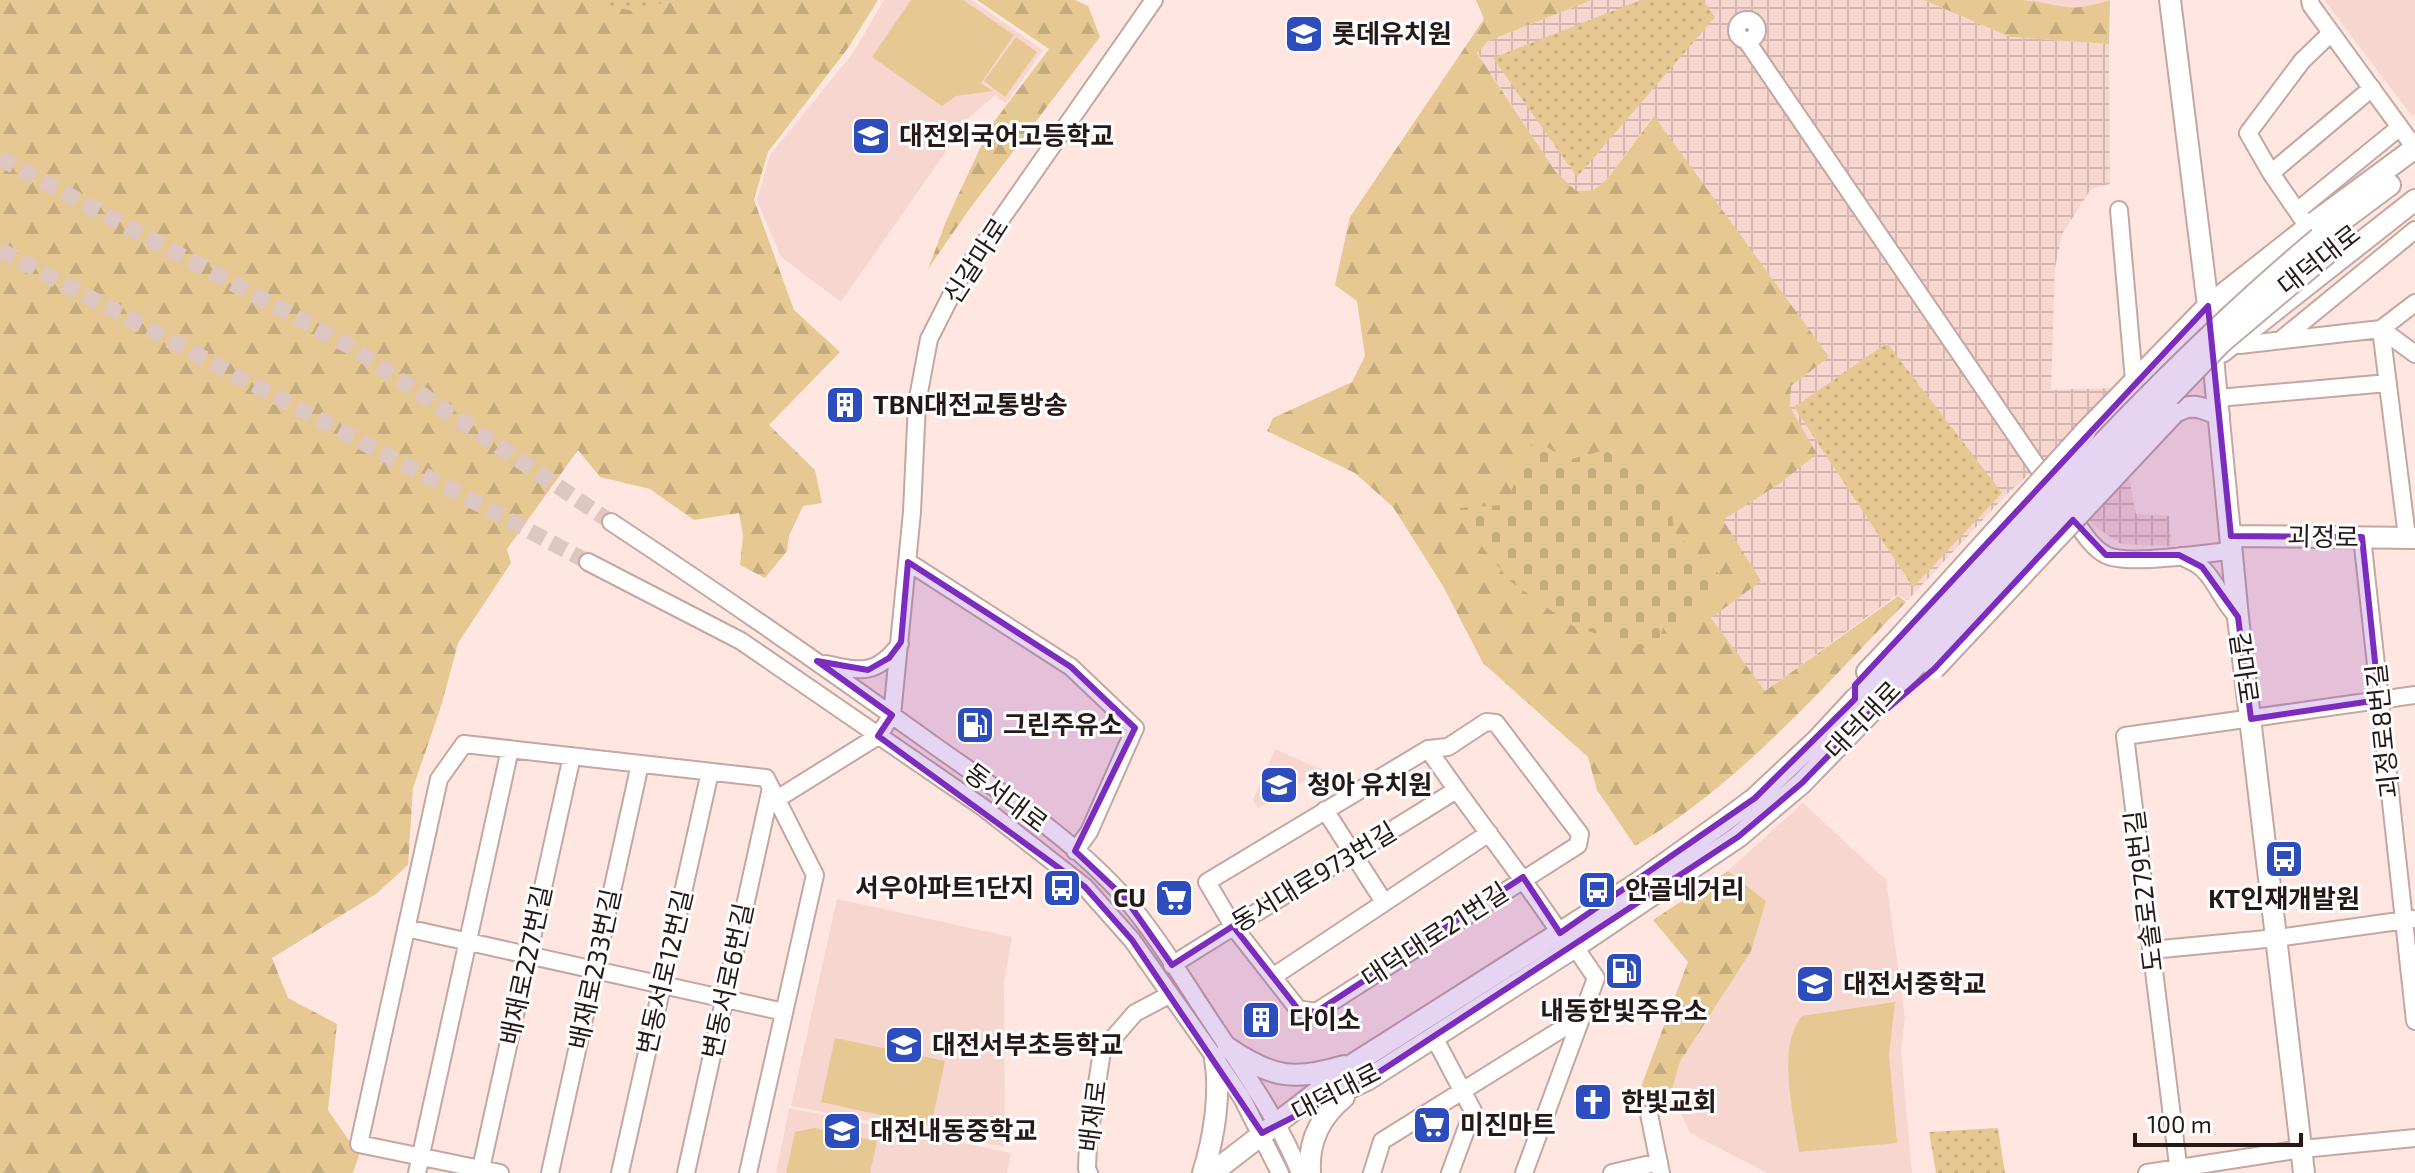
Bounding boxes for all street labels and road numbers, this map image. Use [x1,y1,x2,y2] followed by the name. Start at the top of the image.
[936,212,1014,309] street label: 신갈마로
[2271,217,2365,300] street label: 대덕대로
[2287,519,2359,552] street label: 괴정로
[2225,630,2266,705] street label: 갈마로
[2359,662,2404,800] street label: 괴정로8번길
[1818,674,1906,764] street label: 대덕대로
[959,756,1054,838] street label: 동서대로
[2117,809,2168,974] street label: 도솔로279번길
[1225,814,1401,937] street label: 동서대로973번길
[1355,875,1513,993] street label: 대덕대로21번길
[493,882,557,1047] street label: 배재로227번길
[561,886,626,1052] street label: 배재로233번길
[629,886,698,1057] street label: 변동서로12번길
[695,900,758,1061] street label: 변동서로6번길
[1286,1055,1385,1126] street label: 대덕대로
[1072,1078,1111,1153] street label: 배재로

